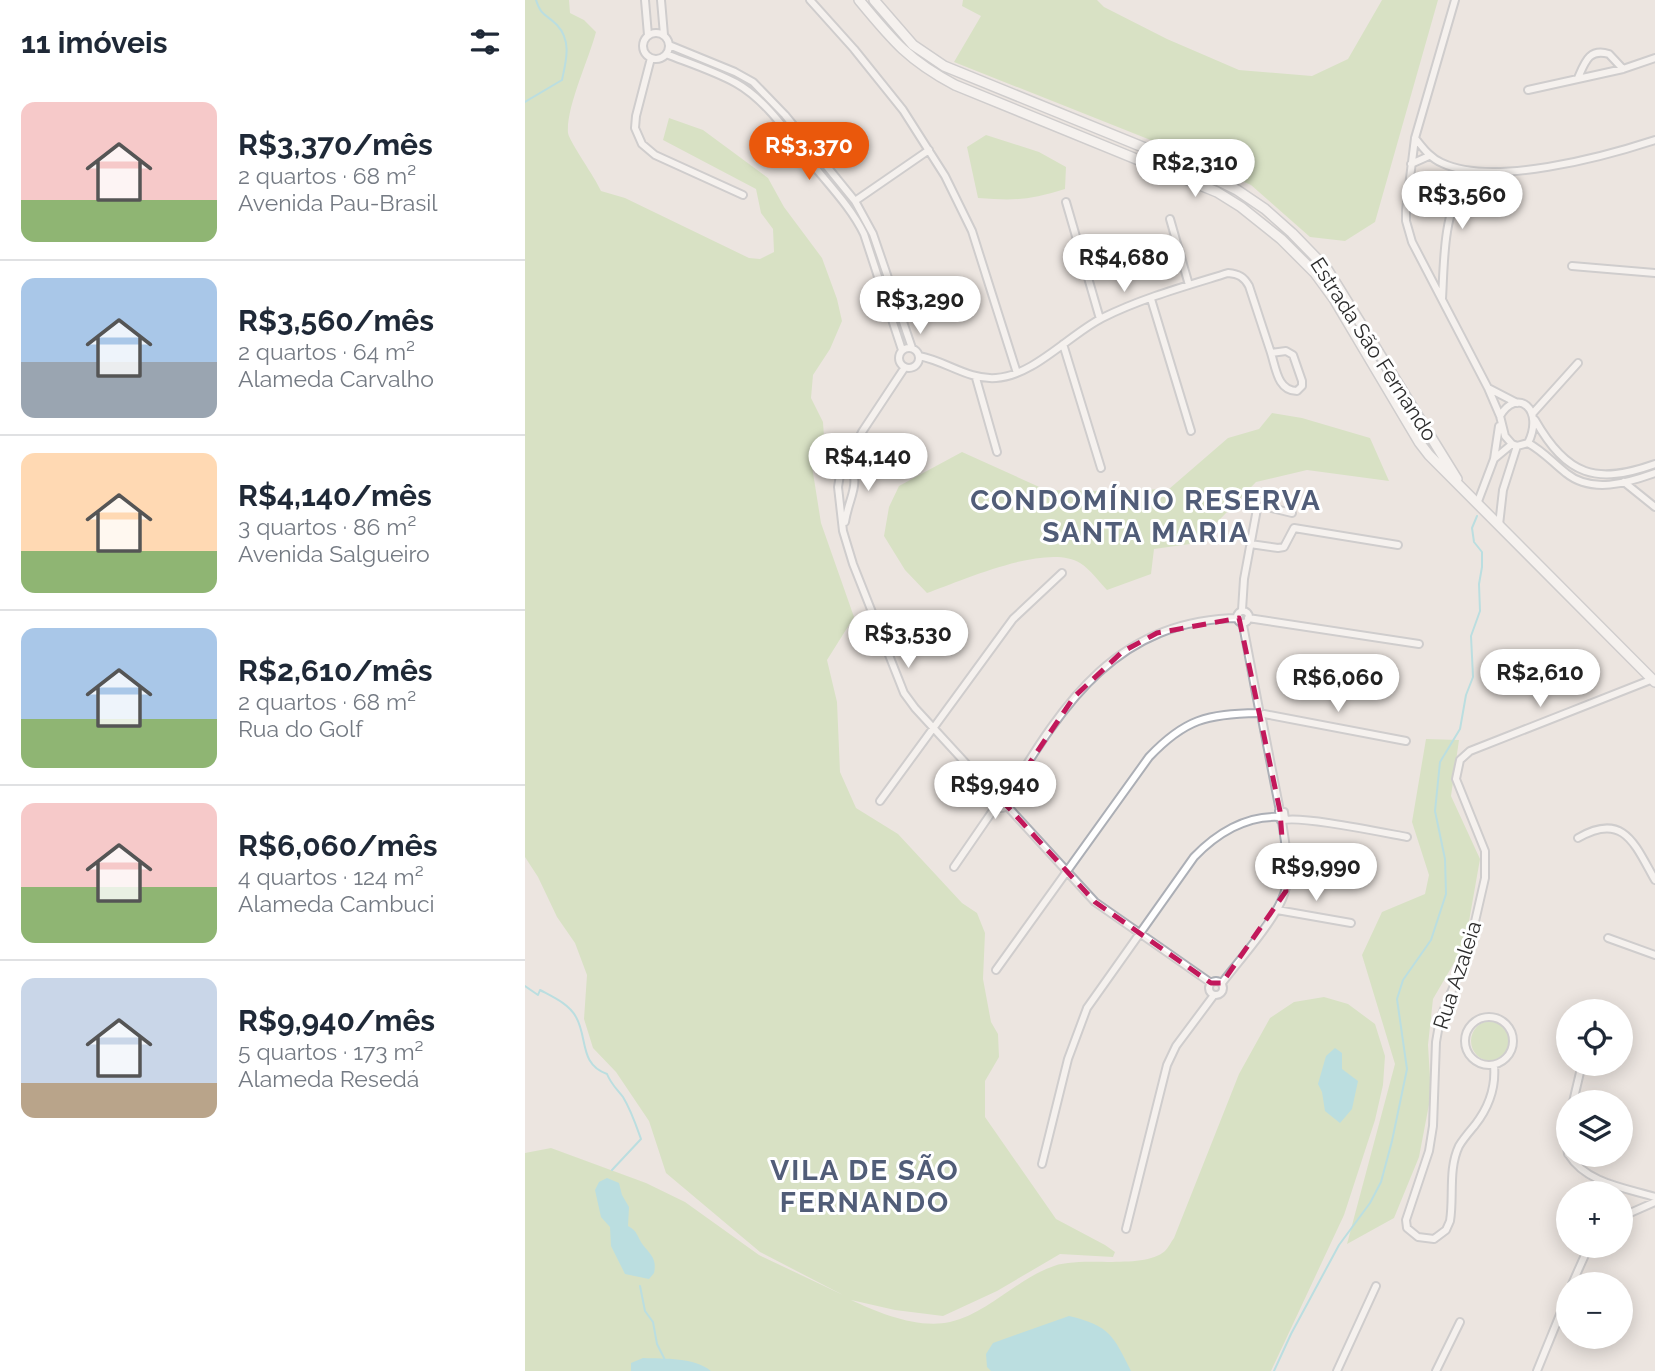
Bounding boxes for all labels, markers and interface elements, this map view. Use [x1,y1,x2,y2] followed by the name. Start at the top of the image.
[466,23,504,61] icon: filters
[21,25,167,60] text: 11 imóveis
[744,122,874,182] pin: R$3,370
[238,127,433,162] text: R$3,370/mês
[77,130,161,214] icon: home
[765,131,853,158] text: R$3,370
[1130,140,1260,199] pin: R$2,310
[1152,148,1238,175] text: R$2,310
[238,162,416,189] text: 2 quartos · 68 m²
[1397,172,1527,231] pin: R$3,560
[1418,180,1506,207] text: R$3,560
[238,189,438,216] text: Avenida Pau-Brasil
[1059,234,1189,294] pin: R$4,680
[1079,243,1169,270] text: R$4,680
[1305,253,1443,445] street label: Estrada São Fernando
[855,276,985,336] pin: R$3,290
[876,285,964,312] text: R$3,290
[238,303,434,338] text: R$3,560/mês
[77,306,161,390] icon: home
[238,338,415,365] text: 2 quartos · 64 m²
[238,365,434,392] text: Alameda Carvalho
[803,434,933,493] pin: R$4,140
[825,442,911,469] text: R$4,140
[238,478,432,513] text: R$4,140/mês
[77,481,161,565] icon: home
[970,484,1322,549] district label: CONDOMÍNIO RESERVA SANTA MARIA
[238,513,416,540] text: 3 quartos · 86 m²
[238,540,430,567] text: Avenida Salgueiro
[843,610,973,670] pin: R$3,530
[864,619,952,646] text: R$3,530
[1475,650,1605,709] pin: R$2,610
[238,653,433,688] text: R$2,610/mês
[1273,654,1403,714] pin: R$6,060
[77,656,161,740] icon: home
[1496,658,1584,685] text: R$2,610
[1292,663,1384,690] text: R$6,060
[238,688,416,715] text: 2 quartos · 68 m²
[238,715,363,742] text: Rua do Golf
[930,762,1060,821] pin: R$9,940
[950,770,1040,797] text: R$9,940
[238,828,438,863] text: R$6,060/mês
[77,831,161,915] icon: home
[1251,844,1381,903] pin: R$9,990
[1271,852,1361,879] text: R$9,990
[238,863,424,890] text: 4 quartos · 124 m²
[238,890,435,917] text: Alameda Cambuci
[1428,918,1486,1032] street label: Rua Azaleia
[1556,999,1633,1349] map controls
[1556,999,1633,1076] button: locate
[238,1003,435,1038] text: R$9,940/mês
[77,1006,161,1090] icon: home
[238,1038,423,1065] text: 5 quartos · 173 m²
[238,1065,419,1092] text: Alameda Resedá
[1556,1090,1633,1167] button: layers
[770,1154,960,1219] district label: VILA DE SÃO FERNANDO
[1556,1181,1633,1258] button: +
[1556,1272,1633,1349] button: −

